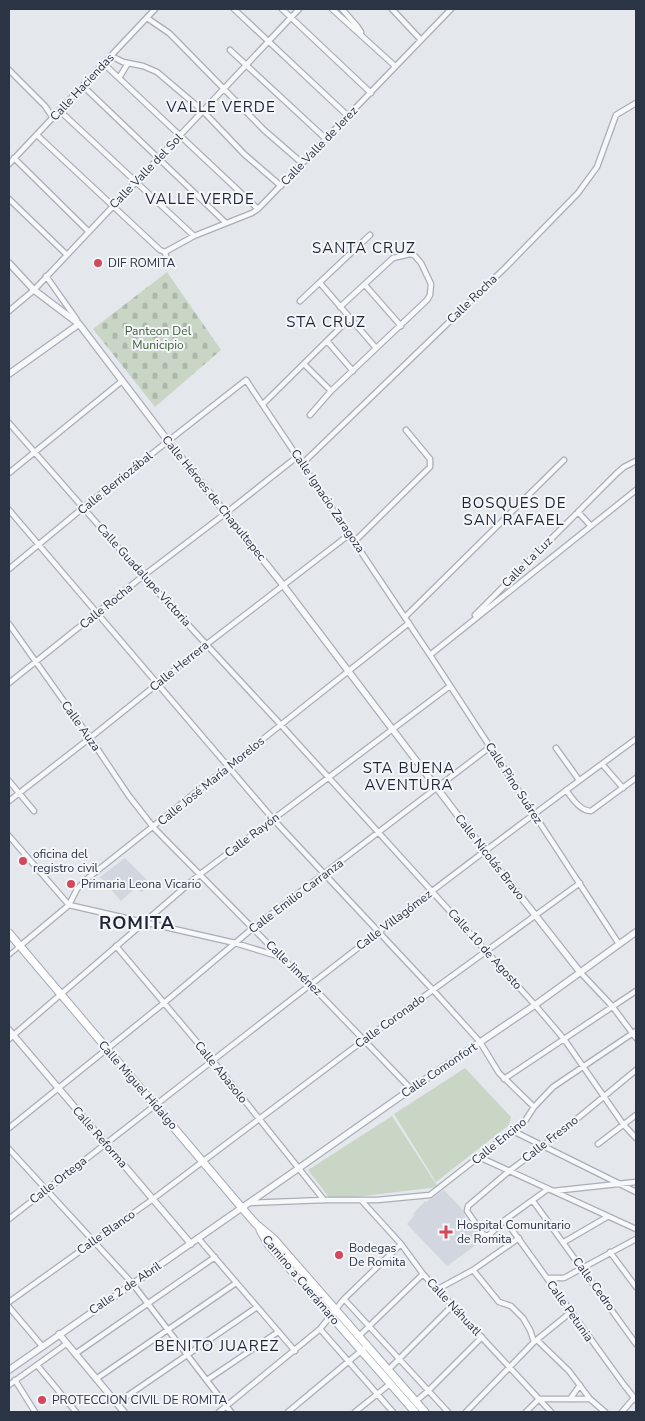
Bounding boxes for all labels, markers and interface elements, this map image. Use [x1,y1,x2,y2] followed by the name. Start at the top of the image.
[47,50,118,124] street label: Calle Haciendas
[165,97,276,117] district label: VALLE VERDE
[277,103,361,189] street label: Calle Valle de Jerez
[106,130,186,212] street label: Calle Valle del Sol
[144,189,255,209] district label: VALLE VERDE
[312,238,416,258] district label: SANTA CRUZ
[108,255,175,271] place label: DIF ROMITA
[92,257,104,269] marker: DIF ROMITA
[443,271,501,327] street label: Calle Rocha
[286,312,366,332] district label: STA CRUZ
[125,323,192,353] park label: Panteon Del Municipio
[158,432,270,564] street label: Calle Héroes de Chapultepec
[287,446,369,556] street label: Calle Ignacio Zaragoza
[74,448,156,518] street label: Calle Berriozábal
[462,493,566,530] district label: BOSQUES DE SAN RAFAEL
[93,520,195,630] street label: Calle Guadalupe Victoria
[498,533,556,591] street label: Calle La Luz
[76,580,136,632] street label: Calle Rocha
[146,637,212,695] street label: Calle Herrera
[58,698,104,754] street label: Calle Auza
[154,733,268,829] street label: Calle José María Morelos
[482,739,547,827] street label: Calle Pino Suárez
[363,758,455,795] district label: STA BUENA AVENTURA
[221,809,283,861] street label: Calle Rayón
[451,811,529,903] street label: Calle Nicolás Bravo
[33,846,99,876] place label: oficina del registro civil
[17,855,29,867] marker: oficina del registro civil
[245,855,347,937] street label: Calle Emilio Carranza
[81,876,201,892] place label: Primaria Leona Vicario
[65,878,77,890] marker: Primaria Leona Vicario
[353,886,436,954] street label: Calle Villagómez
[444,905,526,993] street label: Calle 10 de Agosto
[99,911,175,935] district label: ROMITA
[262,937,326,999] street label: Calle Jiménez
[352,990,428,1052] street label: Calle Coronado
[95,1037,181,1133] street label: Calle Miguel Hidalgo
[191,1038,251,1107] street label: Calle Abasolo
[398,1038,481,1101] street label: Calle Comonfort
[69,1103,131,1171] street label: Calle Reforma
[519,1112,582,1166] street label: Calle Fresno
[468,1114,530,1168] street label: Calle Encino
[26,1153,90,1207] street label: Calle Ortega
[74,1206,139,1258] street label: Calle Blanco
[457,1217,571,1247] place label: Hospital Comunitario de Romita
[439,1225,453,1239] marker: Hospital Comunitario de Romita
[259,1232,343,1328] street label: Camino a Cuerámaro
[349,1240,406,1270] place label: Bodegas De Romita
[333,1249,345,1261] marker: Bodegas De Romita
[569,1254,619,1314] street label: Calle Cedro
[86,1258,165,1318] street label: Calle 2 de Abril
[423,1275,485,1340] street label: Calle Náhuatl
[543,1277,597,1345] street label: Calle Petunia
[155,1336,279,1356] district label: BENITO JUAREZ
[52,1392,227,1408] place label: PROTECCION CIVIL DE ROMITA
[36,1394,48,1406] marker: PROTECCION CIVIL DE ROMITA

